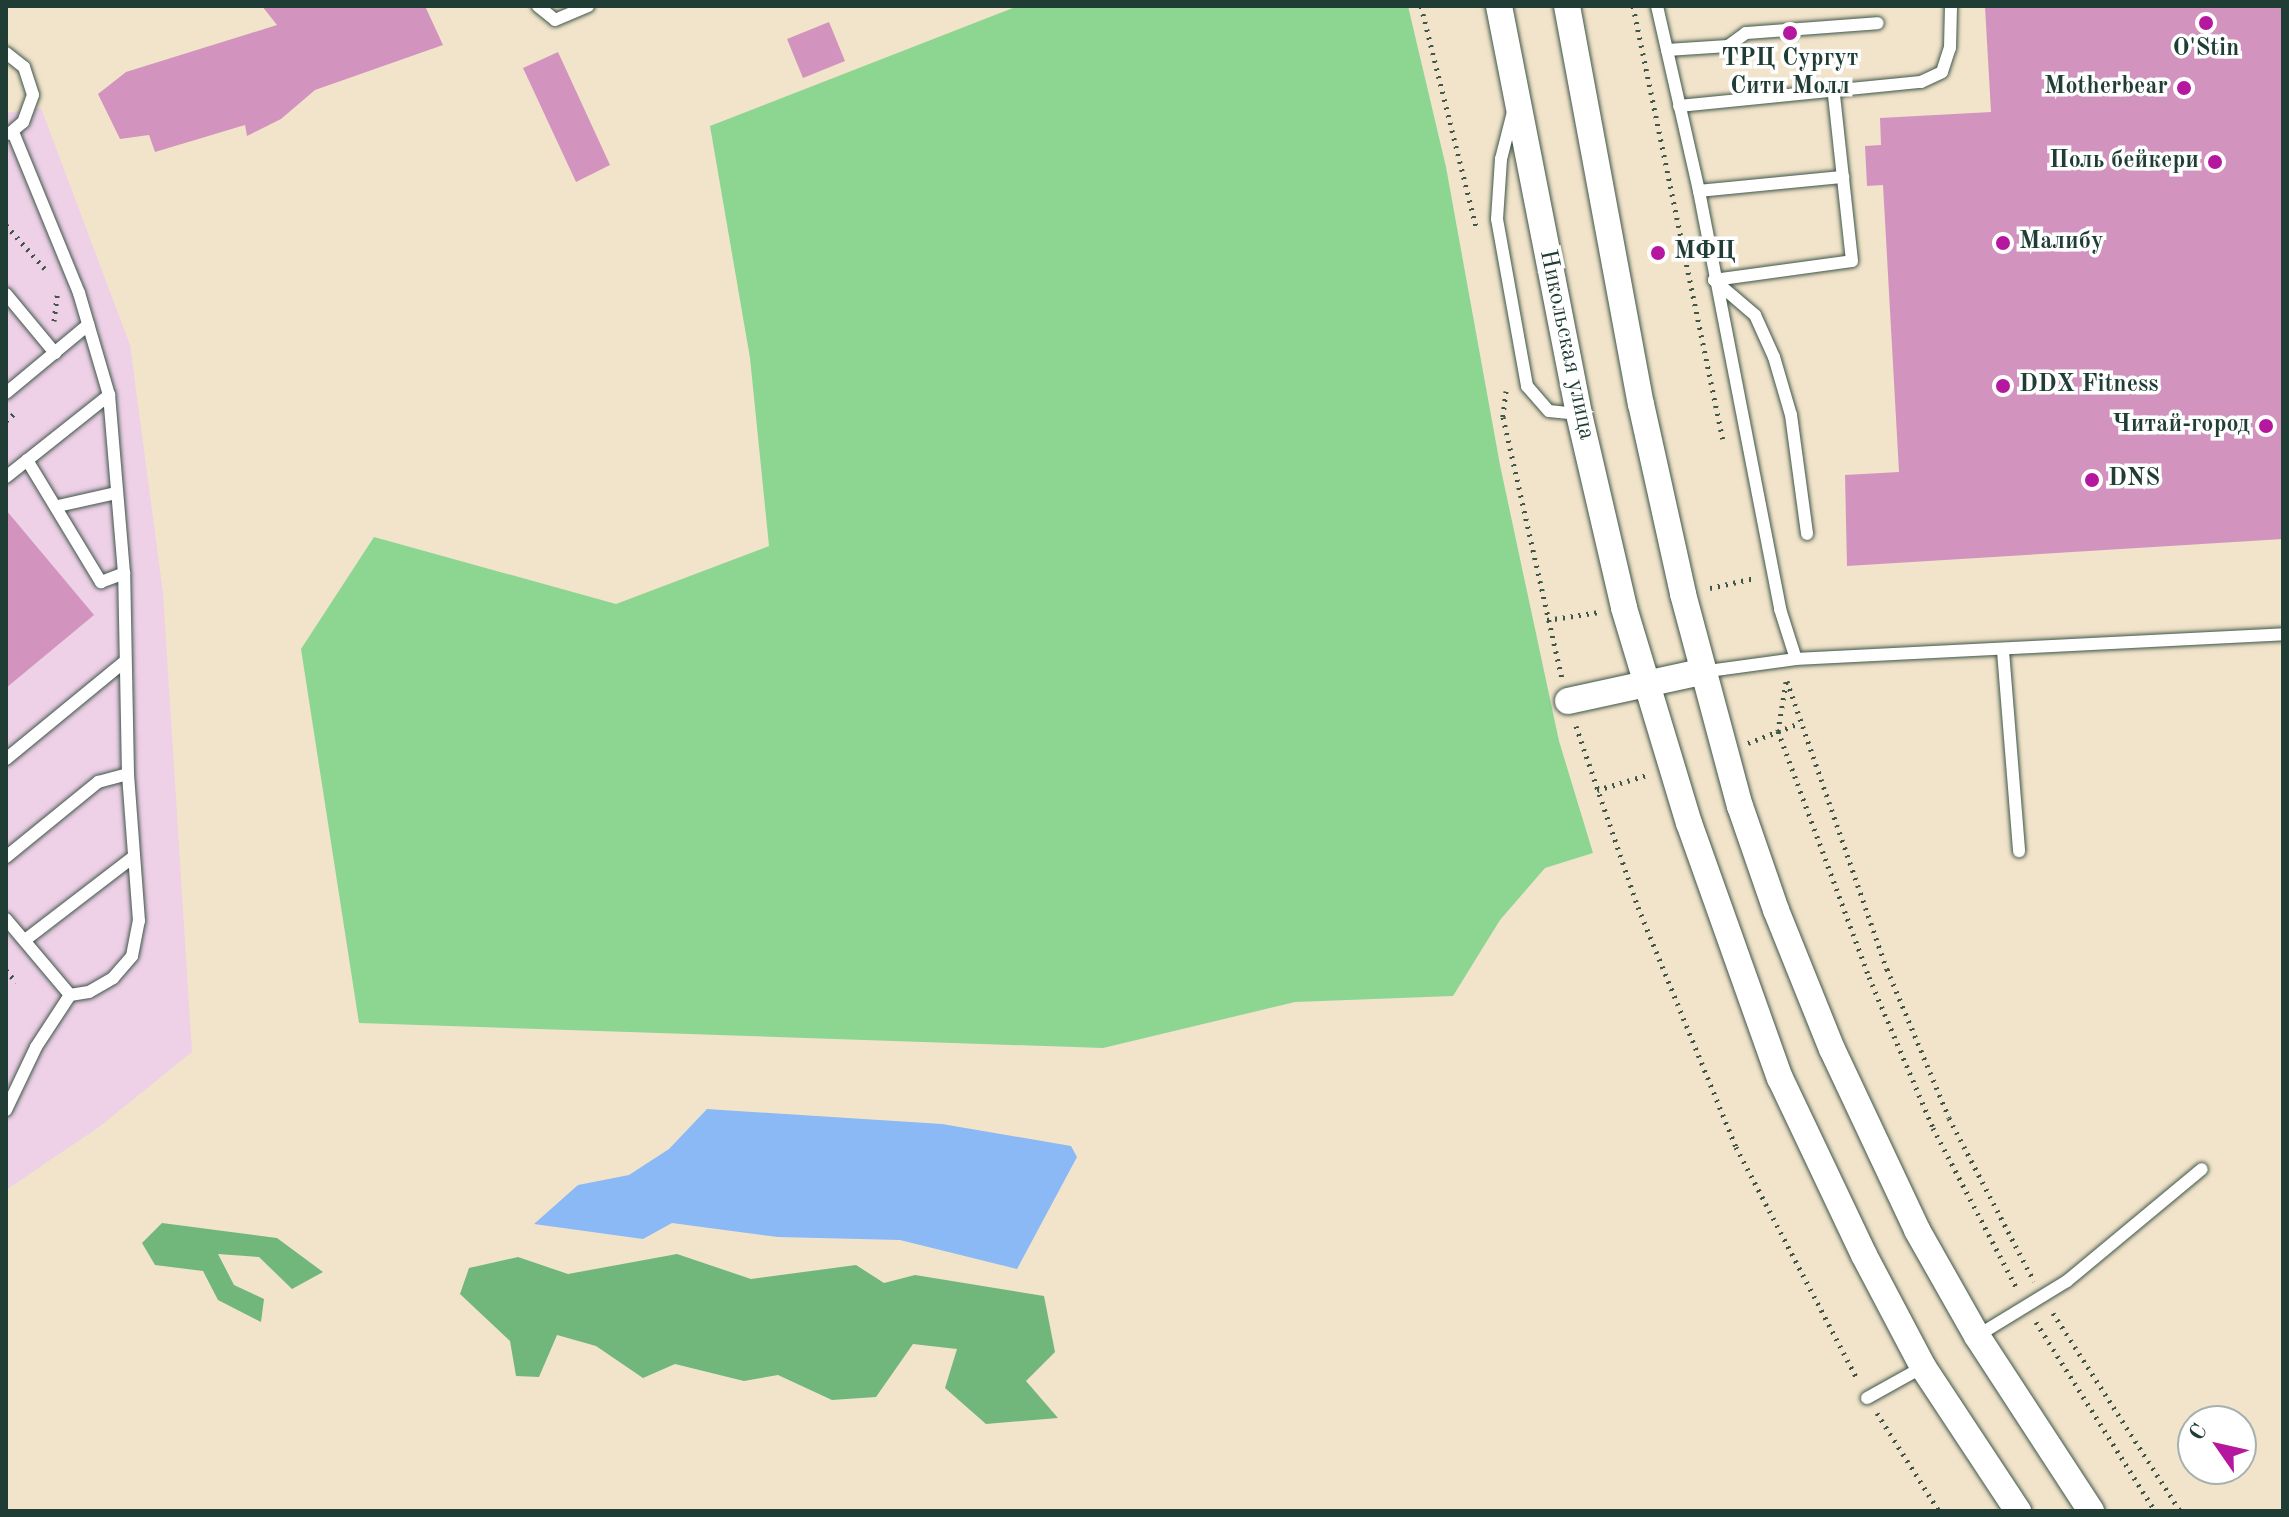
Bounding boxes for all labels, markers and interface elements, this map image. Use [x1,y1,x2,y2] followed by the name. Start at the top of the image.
[2197,14,2215,32] marker: O'Stin
[1781,24,1799,42] marker: ТРЦ Сургут Сити Молл
[2173,36,2239,64] place label: O'Stin
[1722,46,1858,102] place label: ТРЦ Сургут Сити Молл
[2044,74,2168,102] place label: Motherbear
[2175,79,2193,97] marker: Motherbear
[2049,148,2199,176] place label: Поль бейкери
[2206,153,2224,171] marker: Поль бейкери
[2019,229,2104,257] place label: Малибу
[1994,234,2012,252] marker: Малибу
[1674,239,1736,267] place label: МФЦ
[1649,244,1667,262] marker: МФЦ
[1532,247,1600,443] street label: Никольская улица
[2019,372,2159,400] place label: DDX Fitness
[1994,377,2012,395] marker: DDX Fitness
[2112,412,2250,440] place label: Читай-город
[2257,417,2275,435] marker: Читай-город
[2108,466,2160,494] place label: DNS
[2083,471,2101,489] marker: DNS
[2177,1405,2257,1485] north arrow
[2186,1421,2212,1445] text: С

